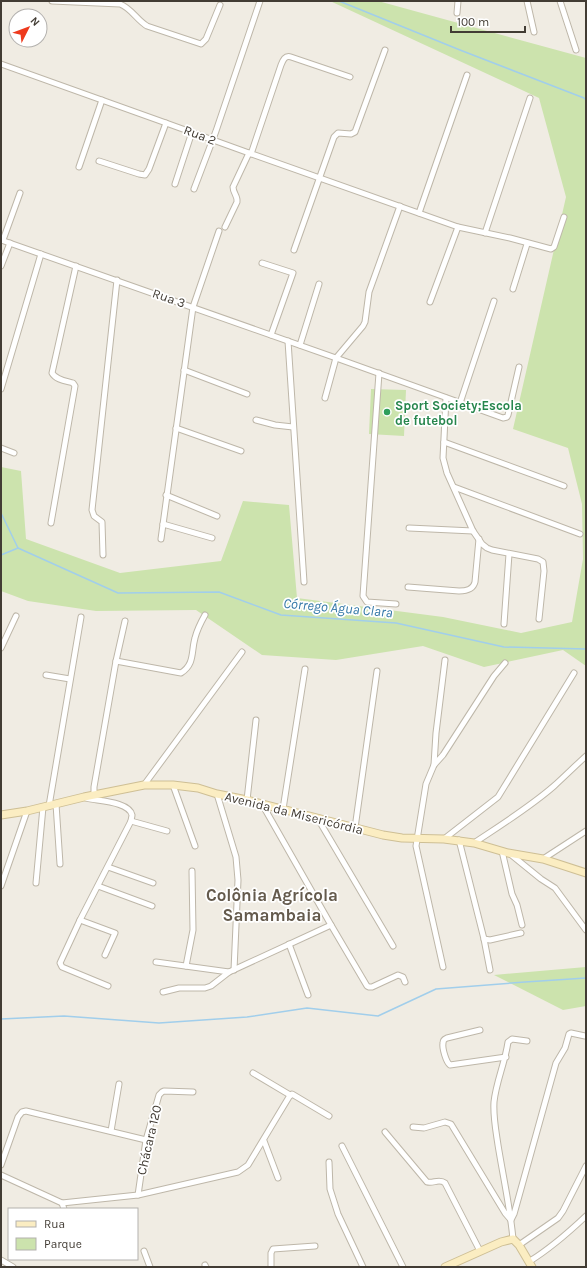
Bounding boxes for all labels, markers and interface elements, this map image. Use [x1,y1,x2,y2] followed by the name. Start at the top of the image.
[8,8,48,48] north arrow
[451,8,525,34] scale bar
[28,14,43,29] text: N
[457,15,489,29] text: 100 m
[182,122,218,148] street label: Rua 2
[151,285,187,311] street label: Rua 3
[395,398,522,428] place label: Sport Society;Escola de futebol
[382,407,392,417] marker: Sport Society;Escola de futebol
[283,595,393,621] water label: Córrego Água Clara
[223,789,365,837] street label: Avenida da Misericórdia
[206,885,338,925] district label: Colônia Agrícola Samambaia
[134,1103,164,1176] street label: Chácara 120
[8,1208,138,1260] legend
[44,1217,65,1231] text: Rua
[44,1237,82,1251] text: Parque

